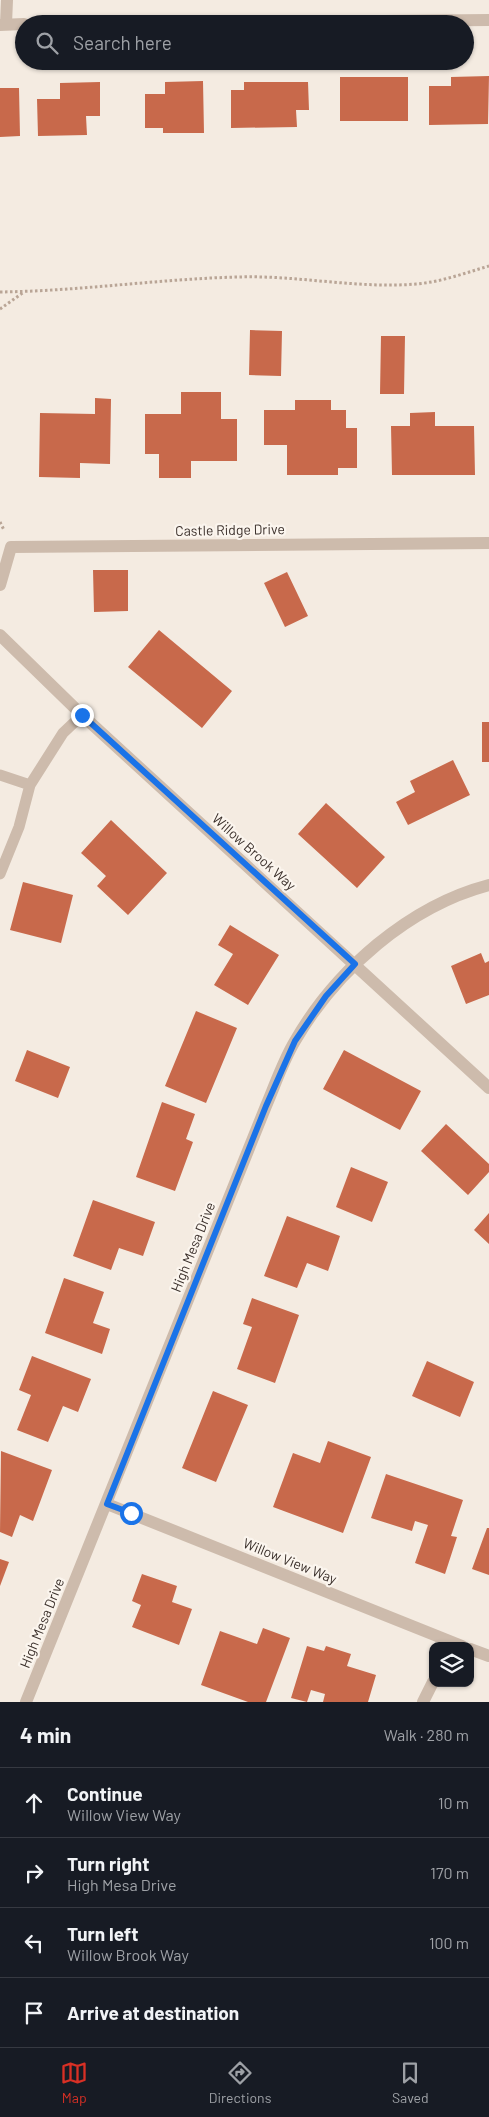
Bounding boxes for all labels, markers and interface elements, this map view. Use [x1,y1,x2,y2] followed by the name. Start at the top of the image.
[15,15,474,70] search box
[33,29,61,57] icon: search
[73,31,172,54] text: Search here
[175,520,285,539] street label: Castle Ridge Drive
[71,704,94,727] route end
[209,810,300,894] street label: Willow Brook Way
[167,1199,218,1294] street label: High Mesa Drive
[120,1502,143,1525] route start
[241,1534,340,1587] street label: Willow View Way
[16,1575,67,1670] street label: High Mesa Drive
[429,1642,474,1687] map controls
[429,1642,474,1687] button: layers
[20,1722,71,1747] text: 4 min
[384,1725,469,1744] text: Walk · 280 m
[67,1782,143,1805] text: Continue
[20,1789,48,1817] icon: ahead
[438,1793,469,1812] text: 10 m
[67,1805,181,1824] text: Willow View Way
[67,1852,149,1875] text: Turn right
[20,1859,48,1887] icon: right
[430,1863,469,1882] text: 170 m
[67,1875,176,1894] text: High Mesa Drive
[67,1922,138,1945] text: Turn left
[20,1929,48,1957] icon: left
[429,1933,469,1952] text: 100 m
[67,1945,189,1964] text: Willow Brook Way
[20,1999,48,2027] icon: arrive
[67,2001,239,2024] text: Arrive at destination
[60,2059,88,2106] tab: Map
[209,2059,271,2106] tab: Directions
[392,2059,429,2106] tab: Saved

